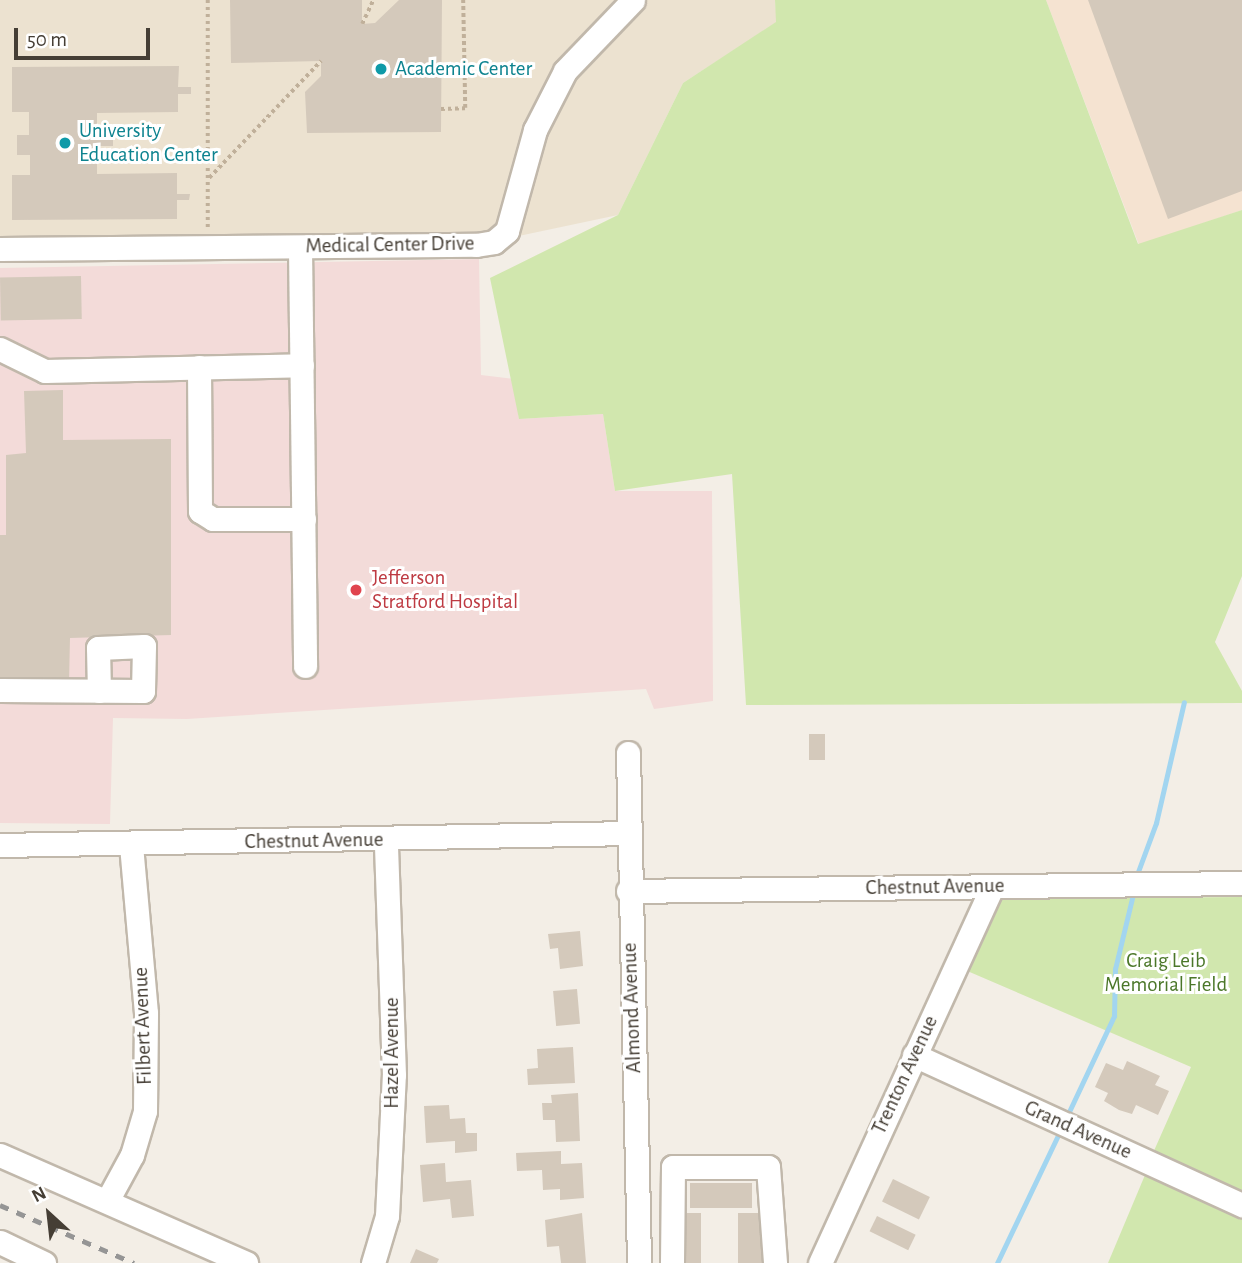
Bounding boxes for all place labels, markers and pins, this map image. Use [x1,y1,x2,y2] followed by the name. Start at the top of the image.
[395,56,532,82] place label: Academic Center
[373,61,389,77] marker: Academic Center
[79,118,218,168] place label: University Education Center
[57,135,73,151] marker: University Education Center
[372,565,518,615] place label: Jefferson Stratford Hospital
[346,580,366,600] marker: Jefferson Stratford Hospital

